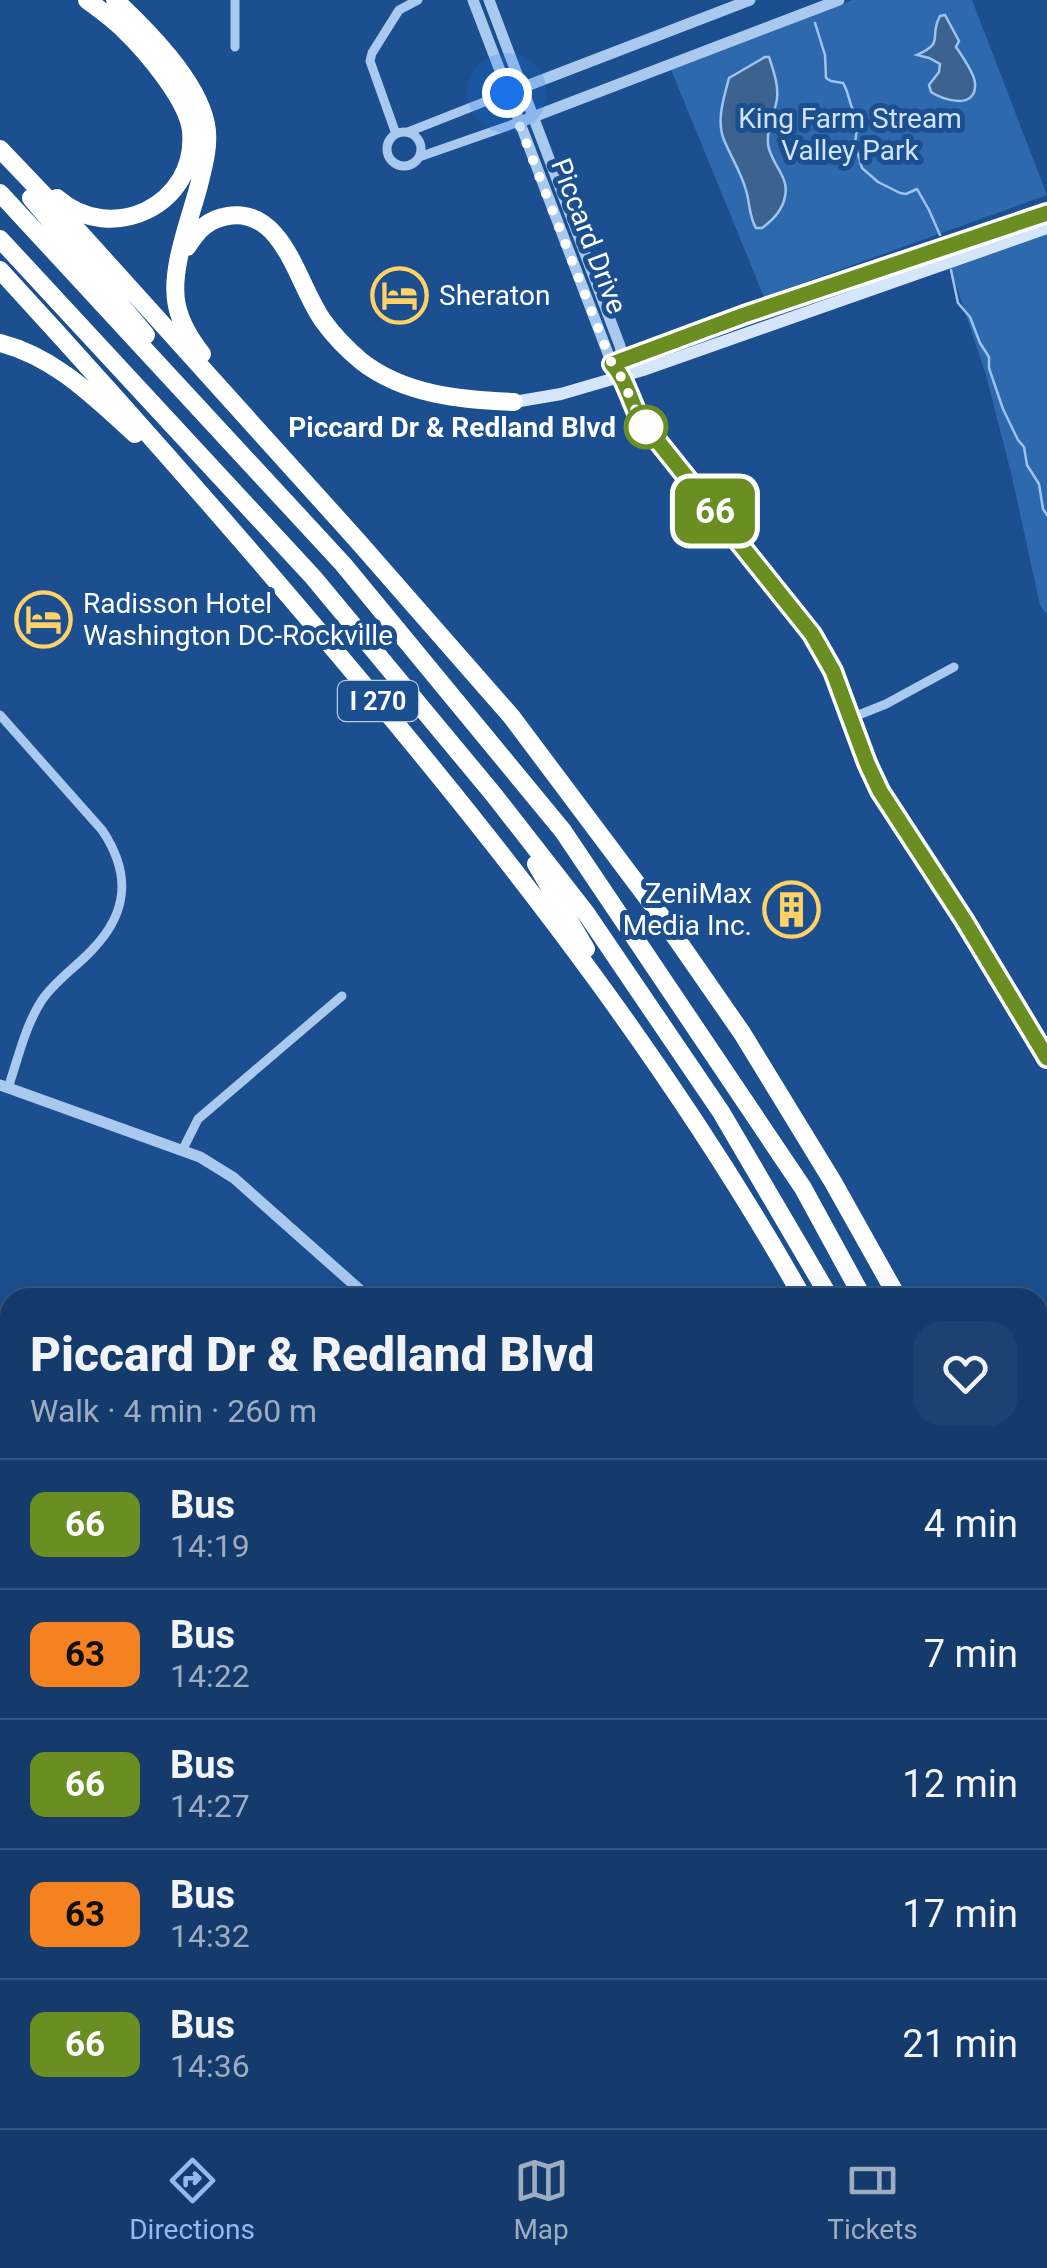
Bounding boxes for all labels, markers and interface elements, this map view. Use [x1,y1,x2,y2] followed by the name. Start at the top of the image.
[482,68,532,118] your location
[738,102,962,167] park label: King Farm Stream Valley Park
[544,154,634,318] street label: Piccard Drive
[370,265,430,325] hotel icon: Sheraton
[439,279,550,312] place label: Sheraton
[625,406,667,448] marker: Piccard Dr & Redland Blvd
[288,411,616,444] place label: Piccard Dr & Redland Blvd
[670,478,760,544] line badge: 66
[695,491,735,532] text: 66
[83,587,393,652] place label: Radisson Hotel Washington DC-Rockville
[14,589,74,649] hotel icon: Radisson Hotel Washington DC-Rockville
[338,681,418,721] road number: I 270
[623,877,752,942] place label: ZeniMax Media Inc.
[761,879,821,939] building icon: ZeniMax Media Inc.
[913,1321,1018,1426] button: heart
[30,1326,595,1383] text: Piccard Dr & Redland Blvd
[30,1392,317,1430] text: Walk · 4 min · 260 m
[170,1483,235,1527] text: Bus
[924,1502,1018,1546] text: 4 min
[65,1504,105,1545] text: 66
[170,1527,250,1565] text: 14:19
[170,1613,235,1657] text: Bus
[924,1632,1018,1676] text: 7 min
[65,1634,105,1675] text: 63
[170,1657,250,1695] text: 14:22
[170,1743,235,1787] text: Bus
[902,1762,1018,1806] text: 12 min
[65,1764,105,1805] text: 66
[170,1787,250,1825] text: 14:27
[170,1873,235,1917] text: Bus
[902,1892,1018,1936] text: 17 min
[65,1894,105,1935] text: 63
[170,1917,250,1955] text: 14:32
[170,2003,235,2047] text: Bus
[902,2022,1018,2066] text: 21 min
[65,2024,105,2065] text: 66
[170,2047,250,2085] text: 14:36
[129,2153,255,2246] tab: Directions
[513,2153,569,2246] tab: Map
[827,2153,918,2246] tab: Tickets

